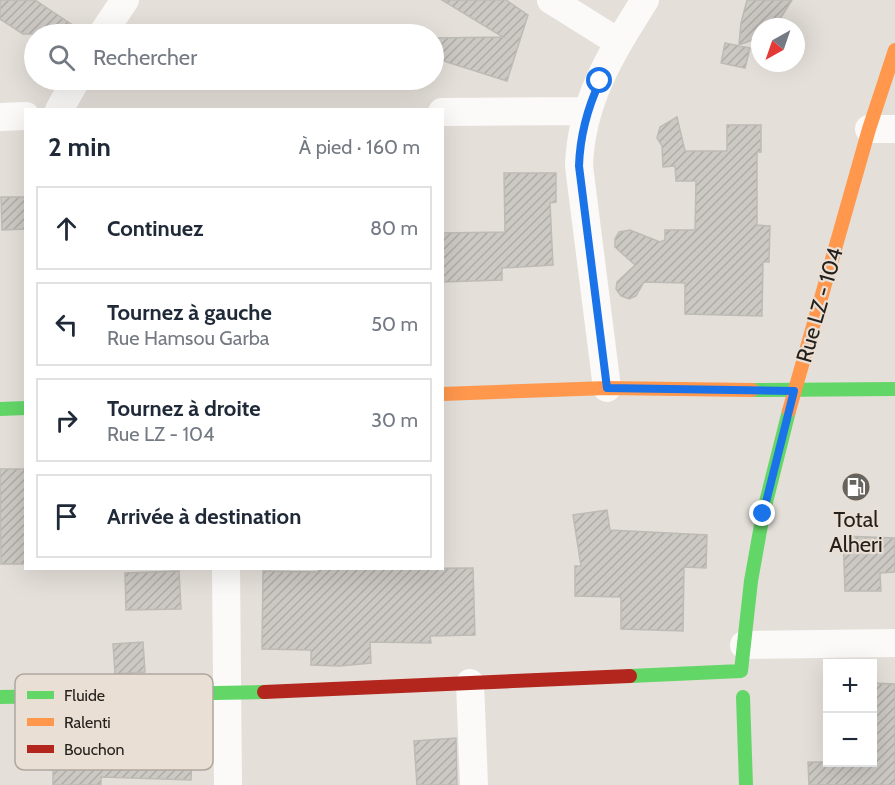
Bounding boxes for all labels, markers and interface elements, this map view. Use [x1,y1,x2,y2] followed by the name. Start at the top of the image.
[751,18,805,72] north arrow
[24,24,444,90] search box
[45,41,78,74] icon: search
[93,44,197,71] text: Rechercher
[586,67,612,93] route start
[48,131,111,163] text: 2 min
[299,135,420,159] text: À pied · 160 m
[50,212,83,245] icon: ahead
[107,215,204,242] text: Continuez
[370,216,418,240] text: 80 m
[790,244,849,366] street label: Rue LZ - 104
[107,299,272,326] text: Tournez à gauche
[50,308,83,341] icon: left
[371,312,418,336] text: 50 m
[107,326,269,350] text: Rue Hamsou Garba
[107,395,261,422] text: Tournez à droite
[50,404,83,437] icon: right
[371,408,418,432] text: 30 m
[107,422,215,446] text: Rue LZ - 104
[840,471,872,503] fuel station icon: Total Alheri
[50,500,83,533] icon: arrive
[749,500,775,526] route end
[107,503,301,530] text: Arrivée à destination
[829,506,883,558] place label: Total Alheri
[823,659,877,767] map controls
[823,659,877,713] button: +
[15,674,213,770] legend
[64,686,105,705] text: Fluide
[64,713,111,732] text: Ralenti
[823,713,877,767] button: −
[64,740,124,759] text: Bouchon

